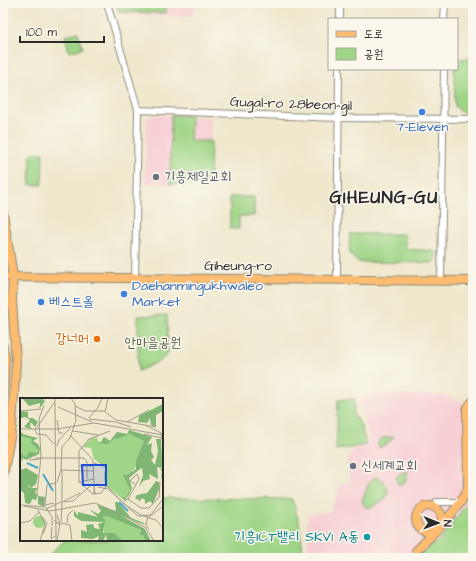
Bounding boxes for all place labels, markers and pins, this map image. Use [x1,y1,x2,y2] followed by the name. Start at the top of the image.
[417,107,427,117] marker: 7-Eleven
[396,117,448,137] place label: 7-Eleven
[164,167,232,187] place label: 기흥제일교회
[151,172,161,182] marker: 기흥제일교회
[132,276,263,312] place label: Daehanmingukhwaleo Market
[119,289,129,299] marker: Daehanmingukhwaleo Market
[49,292,94,312] place label: 베스트올
[36,297,46,307] marker: 베스트올
[55,329,89,349] place label: 강너머
[92,334,102,344] marker: 강너머
[361,456,417,476] place label: 신세계교회
[348,461,358,471] marker: 신세계교회
[234,527,359,547] place label: 기흥ICT밸리 SKV1 A동
[362,532,372,542] marker: 기흥ICT밸리 SKV1 A동

